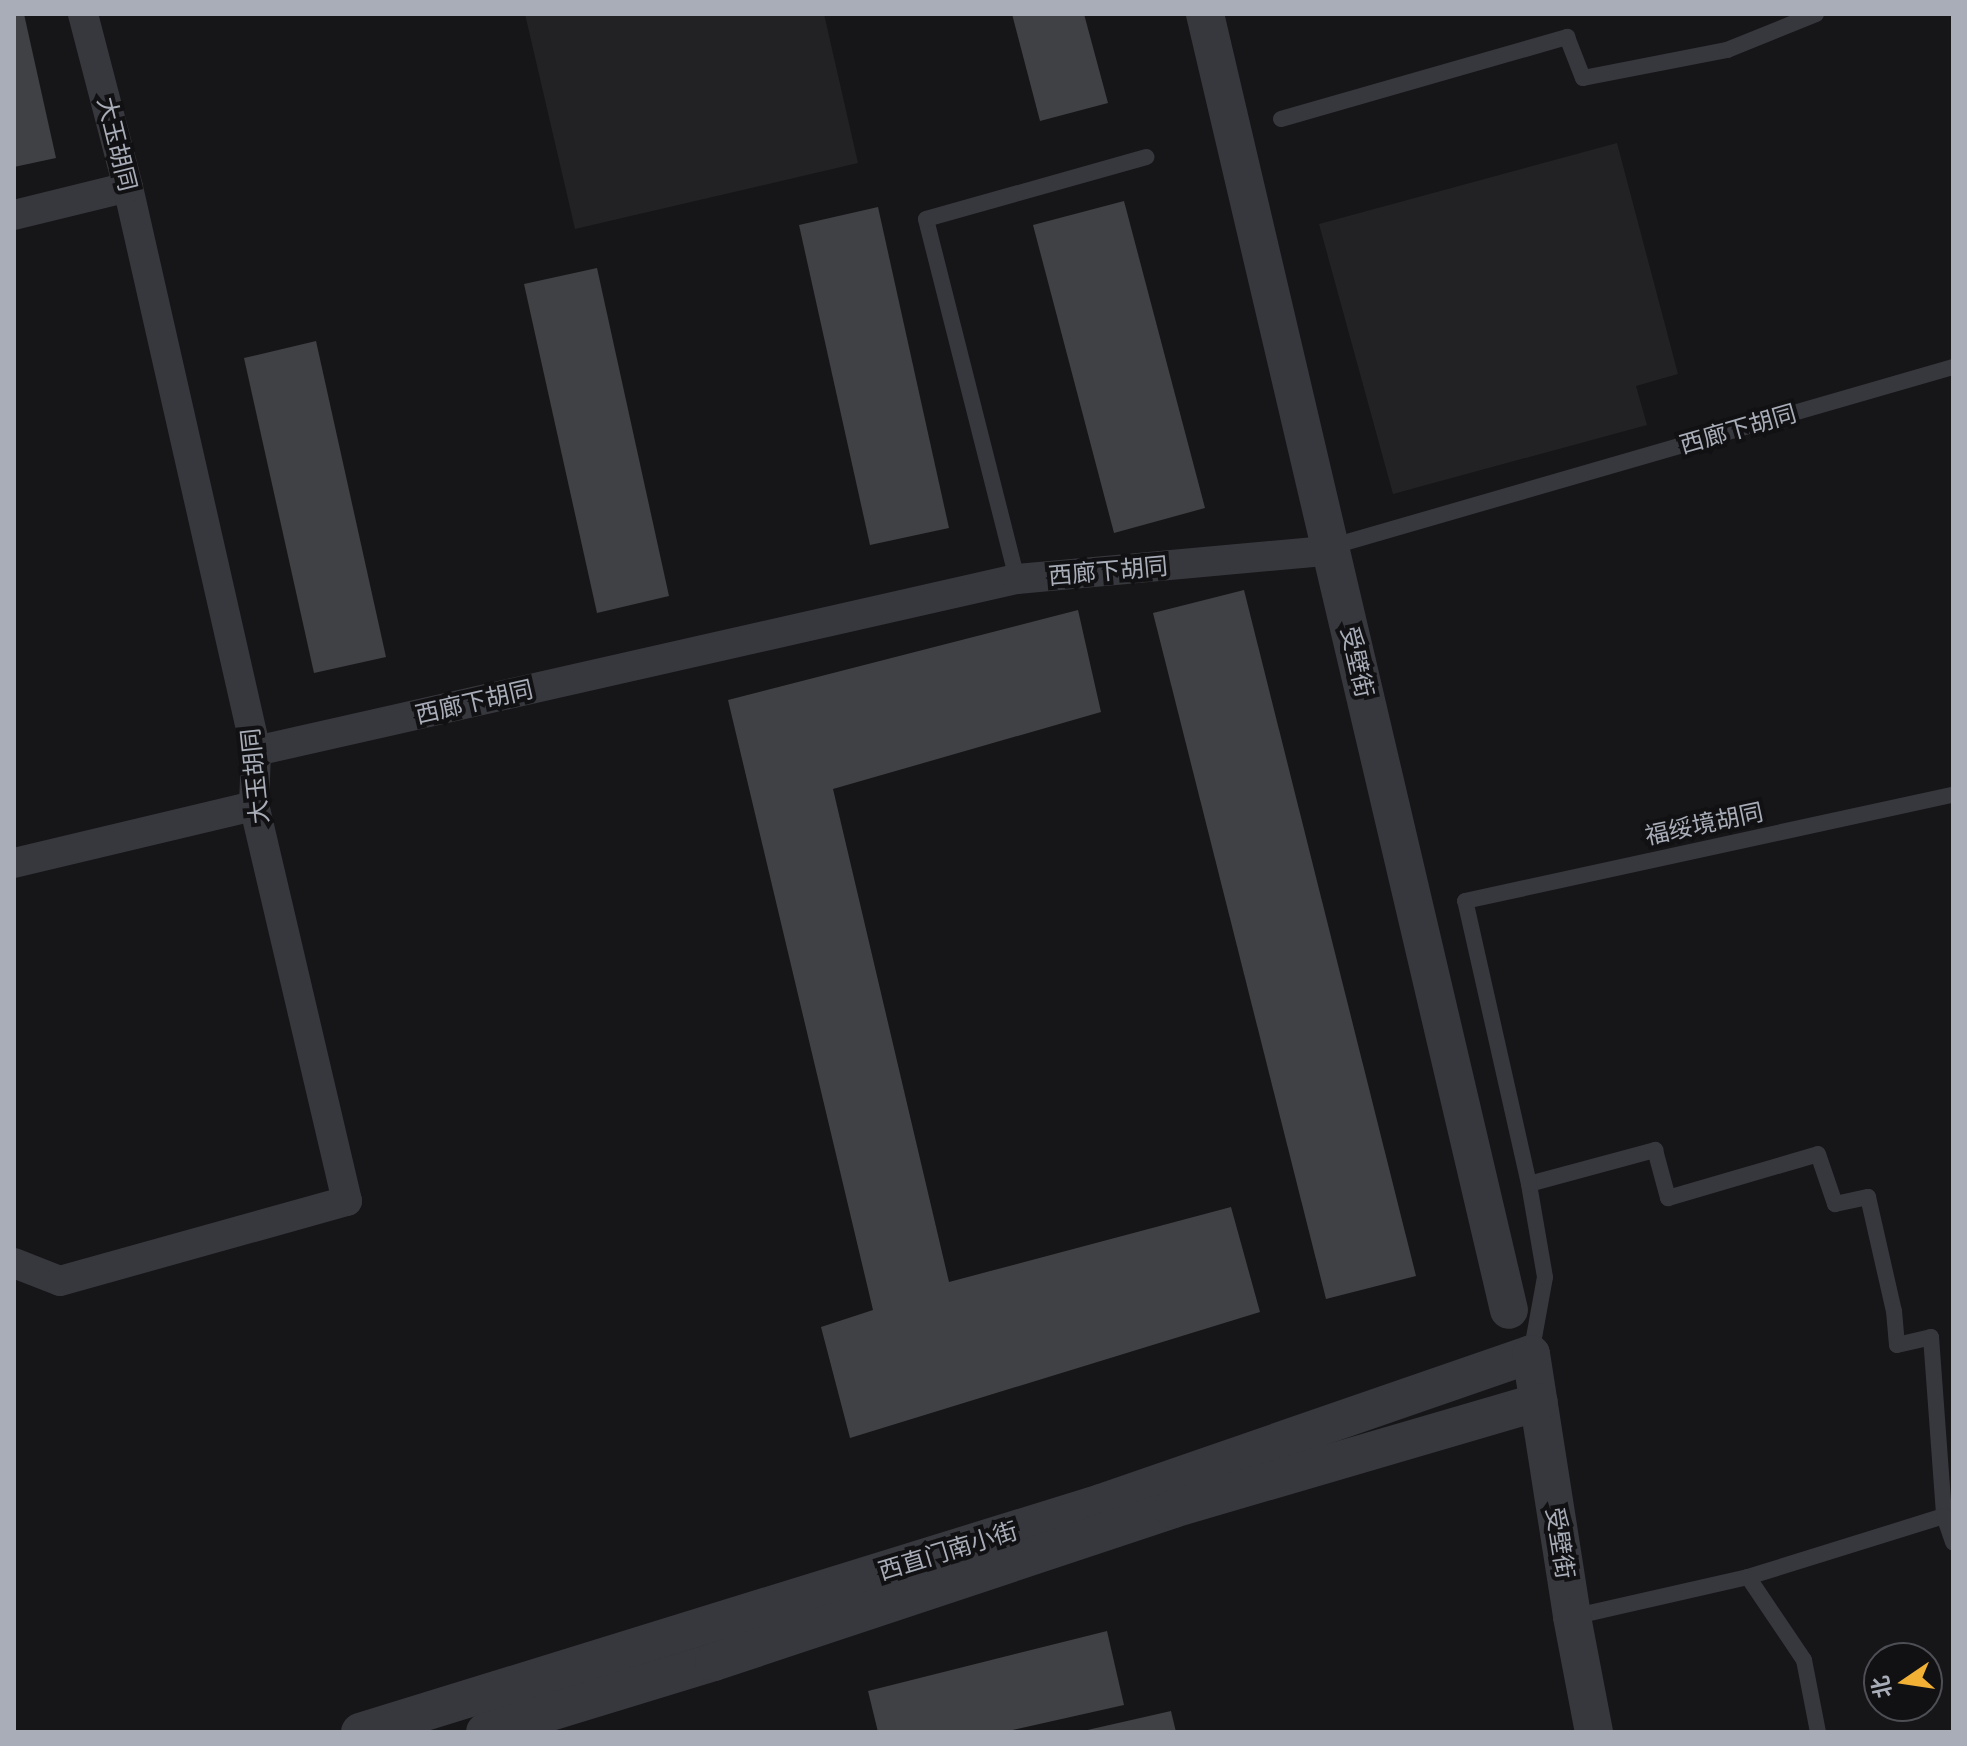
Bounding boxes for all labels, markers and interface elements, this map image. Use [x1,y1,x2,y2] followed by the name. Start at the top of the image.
[91,94,143,194] street label: 大玉胡同
[1676,399,1800,459] street label: 西廊下胡同
[1047,551,1169,591] street label: 西廊下胡同
[1335,624,1379,700] street label: 受壁街
[412,674,536,730] street label: 西廊下胡同
[236,727,274,825] street label: 大玉胡同
[1642,797,1766,851] street label: 福绥境胡同
[1540,1505,1580,1581] street label: 受壁街
[875,1516,1021,1586] street label: 西直门南小街
[1863,1642,1943,1722] north arrow
[1865,1673,1898,1701] text: 北

